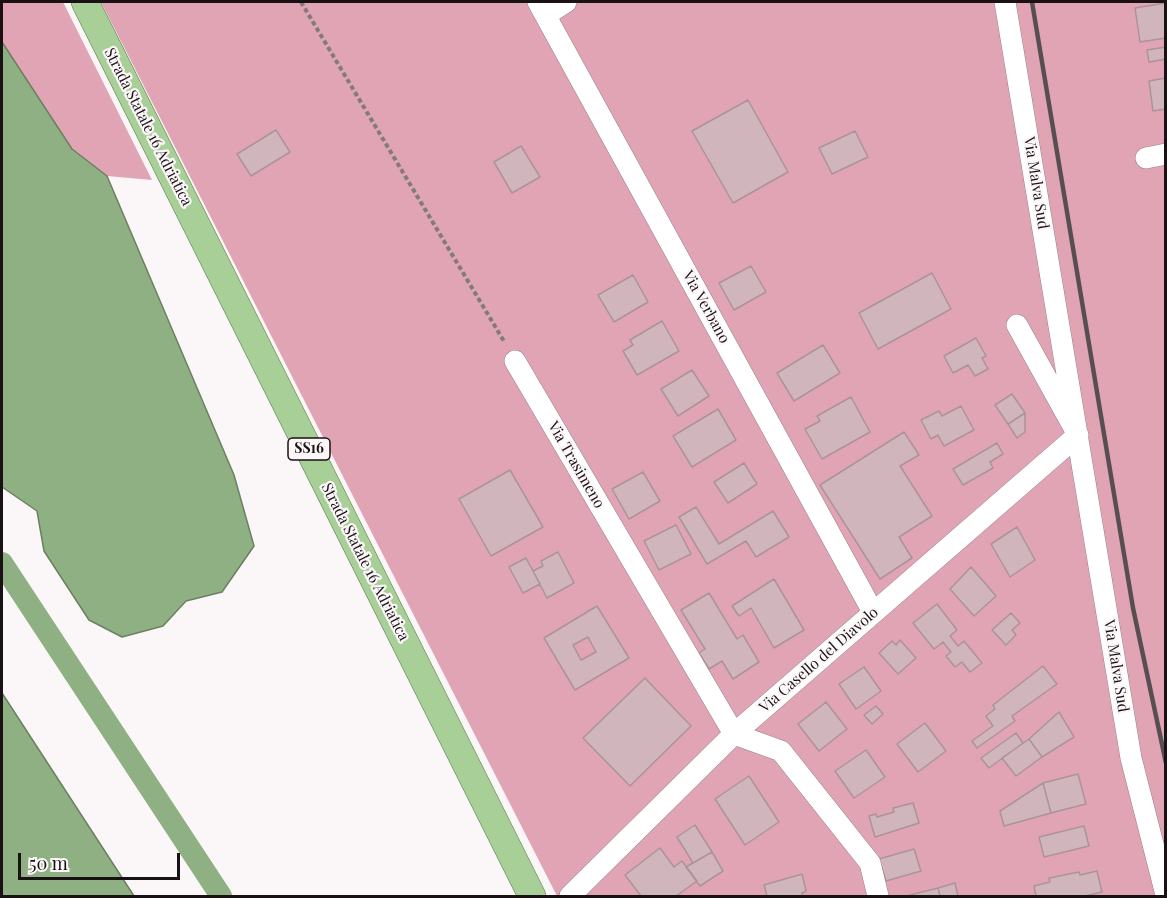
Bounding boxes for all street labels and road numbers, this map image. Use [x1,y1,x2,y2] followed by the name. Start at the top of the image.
[100,45,196,209] street label: Strada Statale 16 Adriatica
[1020,135,1052,231] street label: Via Malva Sud
[679,268,733,346] street label: Via Verbano
[544,418,608,512] street label: Via Trasimeno
[288,438,330,460] road number: SS16
[317,480,413,644] street label: Strada Statale 16 Adriatica
[756,603,882,717] street label: Via Casello del Diavolo
[1100,618,1132,714] street label: Via Malva Sud

